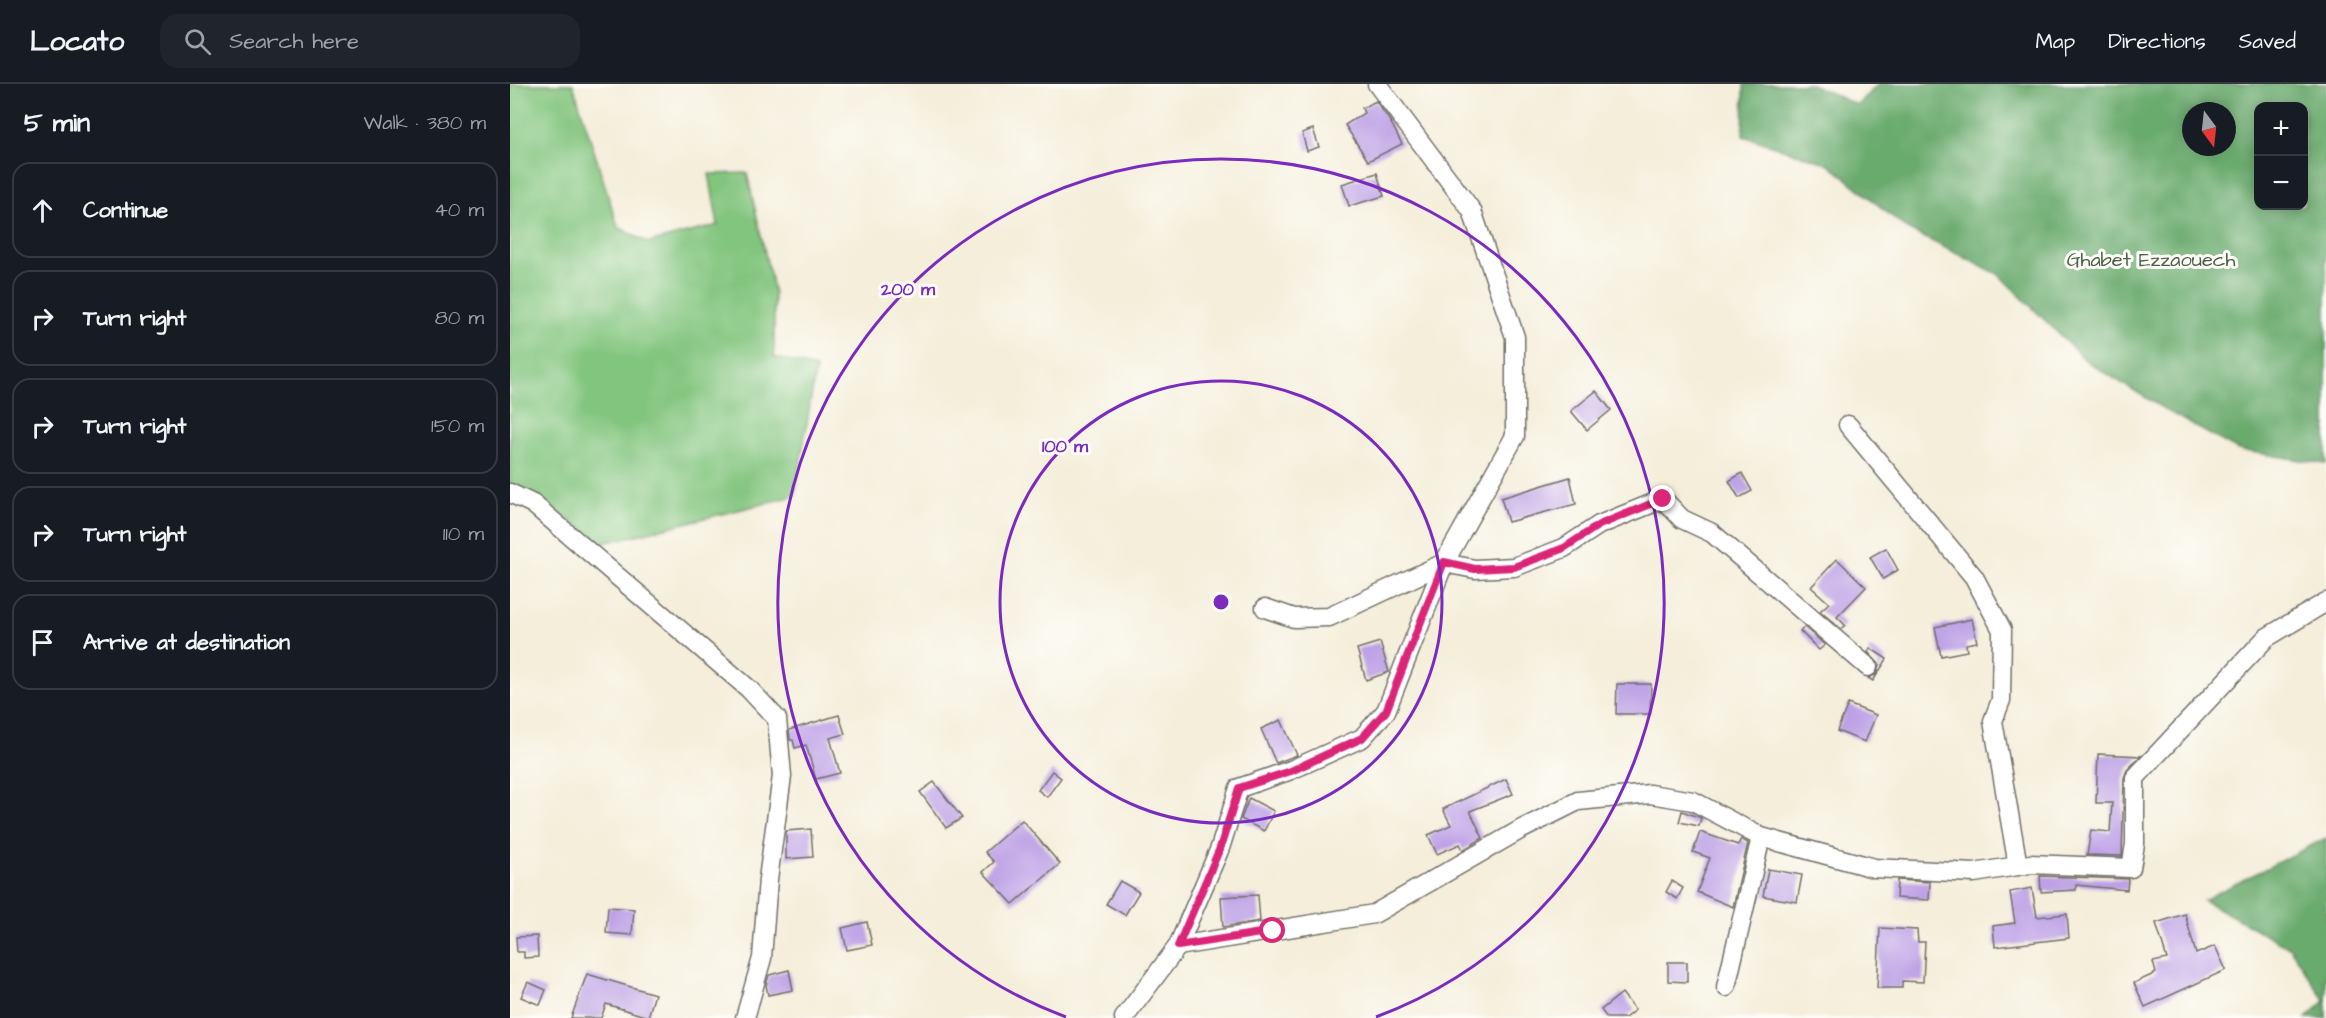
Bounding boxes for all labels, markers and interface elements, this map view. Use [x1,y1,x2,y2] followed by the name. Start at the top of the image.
[160,14,580,68] search box
[30,22,124,61] text: Locato
[181,25,214,58] icon: search
[229,26,359,57] text: Search here
[2035,27,2075,56] text: Map
[2108,27,2206,56] text: Directions
[2239,27,2296,56] text: Saved
[2182,102,2236,156] north arrow
[2254,102,2308,210] map controls
[2254,102,2308,156] button: +
[24,105,90,141] text: 5 min
[363,109,486,137] text: Walk · 380 m
[2254,156,2308,210] button: −
[26,194,59,227] icon: ahead
[83,195,168,226] text: Continue
[434,196,484,224] text: 40 m
[2067,246,2235,274] park label: Ghabet Ezzaouech
[880,277,936,302] text: 200 m
[26,302,59,335] icon: right
[83,303,186,334] text: Turn right
[435,304,484,332] text: 80 m
[26,410,59,443] icon: right
[83,411,186,442] text: Turn right
[431,412,484,440] text: 150 m
[1042,434,1089,459] text: 100 m
[1649,485,1675,511] route end
[26,518,59,551] icon: right
[83,519,186,550] text: Turn right
[443,520,484,548] text: 110 m
[1211,592,1231,612] centre of rings
[26,626,59,659] icon: arrive
[83,627,290,658] text: Arrive at destination
[1259,917,1285,943] route start

